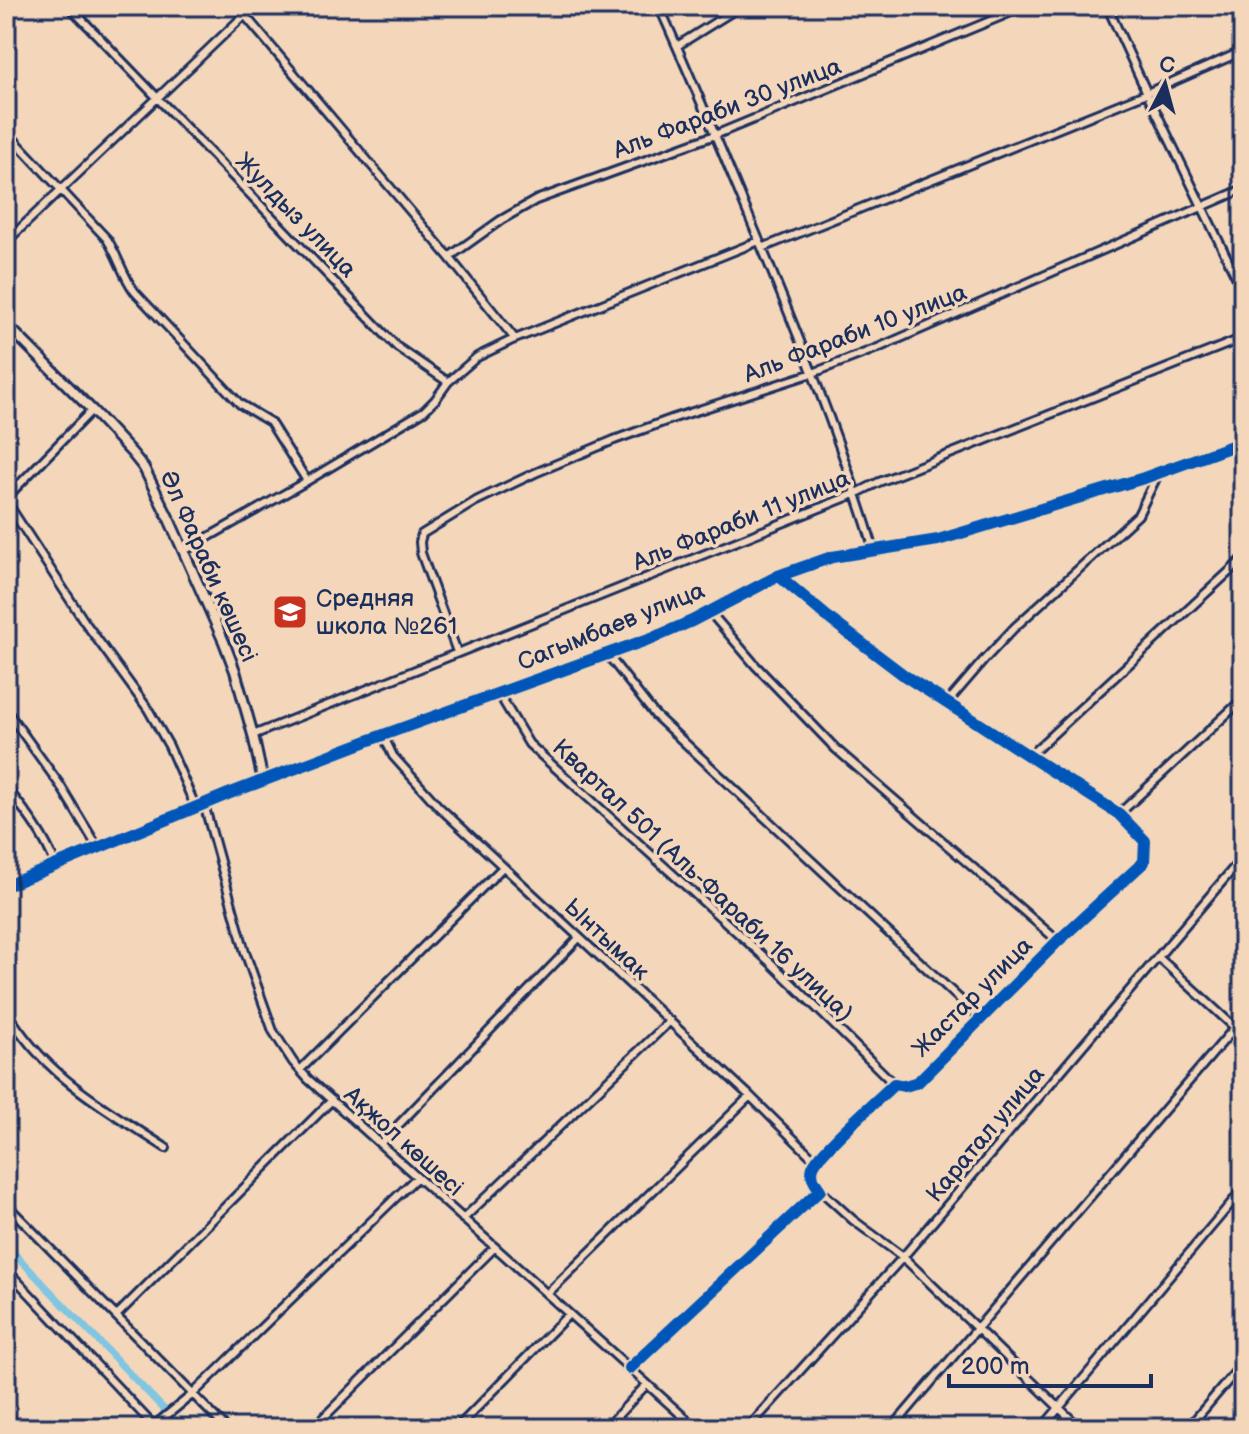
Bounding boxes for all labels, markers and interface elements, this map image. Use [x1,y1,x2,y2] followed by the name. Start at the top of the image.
[1125,44,1205,124] north arrow
[1158,51,1176,80] text: С
[608,52,845,166] street label: Аль Фараби 30 улица
[229,147,362,284] street label: Жулдыз улица
[739,278,971,390] street label: Аль Фараби 10 улица
[627,464,854,578] street label: Аль Фараби 11 улица
[153,466,264,666] street label: Әл Фараби көшесі
[513,576,709,677] street label: Сагымбаев улица
[316,584,457,641] place label: Средняя школа №261
[271,593,309,631] school or university icon: Средняя школа №261
[546,733,859,1028] street label: Квартал 501 (Аль-Фараби 16 улица)
[558,892,656,986] street label: Ынтымак
[906,931,1039,1064] street label: Жастар улица
[920,1060,1051,1208] street label: Каратал улица
[337,1080,469,1202] street label: Ақжол көшесі
[949,1338,1151,1388] scale bar
[961,1352,1030,1381] text: 200 m

